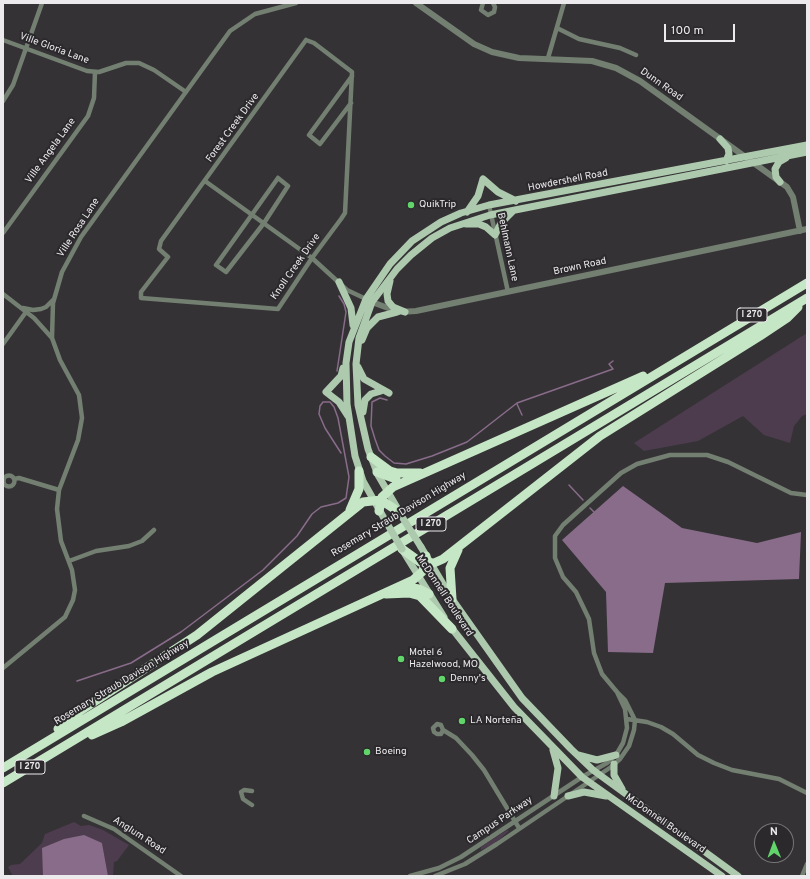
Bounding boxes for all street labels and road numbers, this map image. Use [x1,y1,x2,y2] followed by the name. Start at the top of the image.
[18,31,90,67] street label: Ville Gloria Lane
[637,66,685,104] street label: Dunn Road
[204,91,262,165] street label: Forest Creek Drive
[23,116,79,186] street label: Ville Angela Lane
[527,167,609,195] street label: Howdershell Road
[55,196,103,260] street label: Ville Rosa Lane
[494,211,520,283] street label: Behlmann Lane
[269,232,323,302] street label: Knoll Creek Drive
[552,256,608,278] street label: Brown Road
[737,308,767,322] road number: I 270
[329,470,469,560] street label: Rosemary Straub Davison Highway
[416,517,446,531] road number: I 270
[413,553,475,639] street label: McDonnell Boulevard
[52,638,192,728] street label: Rosemary Straub Davison Highway
[15,760,45,774] road number: I 270
[623,792,707,856] street label: McDonnell Boulevard
[465,795,535,847] street label: Campus Parkway
[110,814,168,858] street label: Anglum Road

